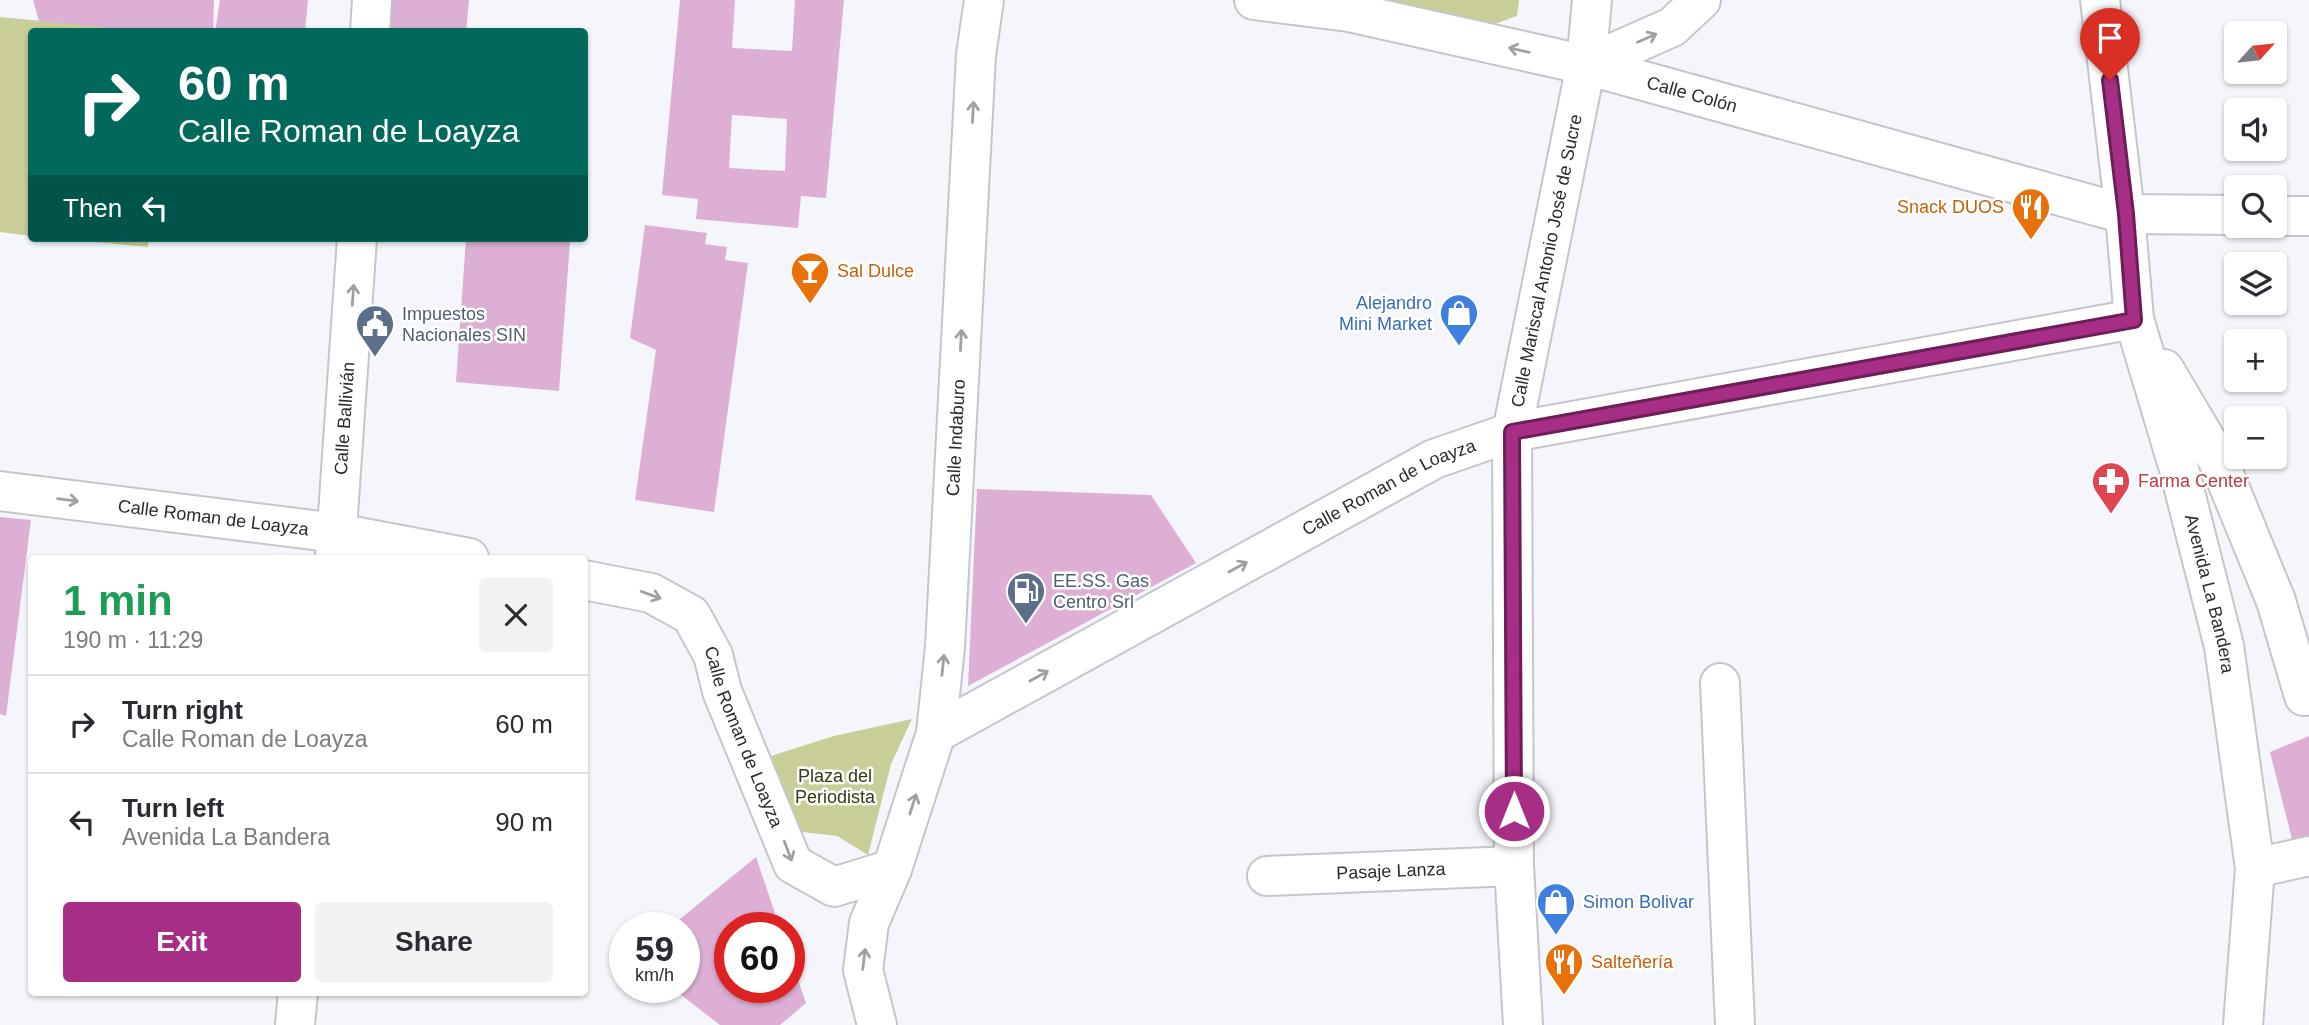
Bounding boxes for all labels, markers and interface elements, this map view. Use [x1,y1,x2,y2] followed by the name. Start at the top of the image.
[2080,8,2140,80] pin
[2091,19,2129,57] icon: arrive
[2224,21,2287,84] north arrow
[2224,21,2287,469] map controls
[1636,31,1657,44] one-way arrow
[1508,42,1531,56] one-way arrow
[63,56,154,147] icon: right
[178,56,290,110] text: 60 m
[1644,72,1740,116] street label: Calle Colón
[2224,98,2287,161] button: sound
[967,102,980,124] one-way arrow
[178,113,520,149] text: Calle Roman de Loayza
[1507,113,1586,409] street label: Calle Mariscal Antonio José de Sucre
[2224,175,2287,238] button: search
[2010,186,2052,241] restaurant icon: Snack DUOS
[136,189,174,227] icon: left
[63,193,122,223] text: Then
[1897,197,2004,217] place label: Snack DUOS
[789,250,831,305] bar icon: Sal Dulce
[2224,252,2287,315] button: layers
[837,261,914,281] place label: Sal Dulce
[347,284,360,306] one-way arrow
[1438,292,1480,347] shop icon: Alejandro Mini Market
[1339,293,1432,334] place label: Alejandro Mini Market
[354,303,396,358] public building icon: Impuestos Nacionales SIN
[402,304,526,345] place label: Impuestos Nacionales SIN
[955,329,968,351] one-way arrow
[2224,329,2287,392] button: +
[331,361,358,475] street label: Calle Ballivián
[943,379,969,497] street label: Calle Indaburo
[2224,406,2287,469] button: −
[1299,435,1479,540] street label: Calle Roman de Loayza
[2090,460,2132,515] pharmacy icon: Farma Center
[2138,471,2249,491] place label: Farma Center
[56,493,79,506] one-way arrow
[117,496,311,540] street label: Calle Roman de Loayza
[2181,512,2238,675] street label: Avenida La Bandera
[1227,559,1248,573] one-way arrow
[1005,570,1047,625] fuel station icon: EE.SS. Gas Centro Srl
[1053,571,1149,612] place label: EE.SS. Gas Centro Srl
[63,577,173,624] text: 1 min
[479,578,553,652] button: close
[639,590,661,602] one-way arrow
[63,627,203,653] text: 190 m · 11:29
[700,643,787,831] street label: Calle Roman de Loayza
[937,654,950,676] one-way arrow
[1028,669,1049,682] one-way arrow
[122,695,243,725] text: Turn right
[63,705,101,743] icon: right
[495,709,553,739] text: 60 m
[122,726,367,752] text: Calle Roman de Loayza
[795,766,876,807] park label: Plaza del Periodista
[1477,774,1551,848] position arrow
[122,793,224,823] text: Turn left
[908,793,920,815] one-way arrow
[63,803,101,841] icon: left
[495,807,553,837] text: 90 m
[122,824,330,850] text: Avenida La Bandera
[782,840,795,862] one-way arrow
[1336,859,1447,883] street label: Pasaje Lanza
[1535,881,1577,936] shop icon: Simon Bolivar
[1583,892,1694,912] place label: Simon Bolivar
[63,902,301,982] button: Exit
[315,902,553,982] button: Share
[714,912,805,1003] speed limit sign: 60
[635,929,674,968] text: 59
[1543,941,1585,996] restaurant icon: Salteñería
[858,948,871,971] one-way arrow
[1591,952,1674,972] place label: Salteñería
[635,965,674,985] text: km/h

